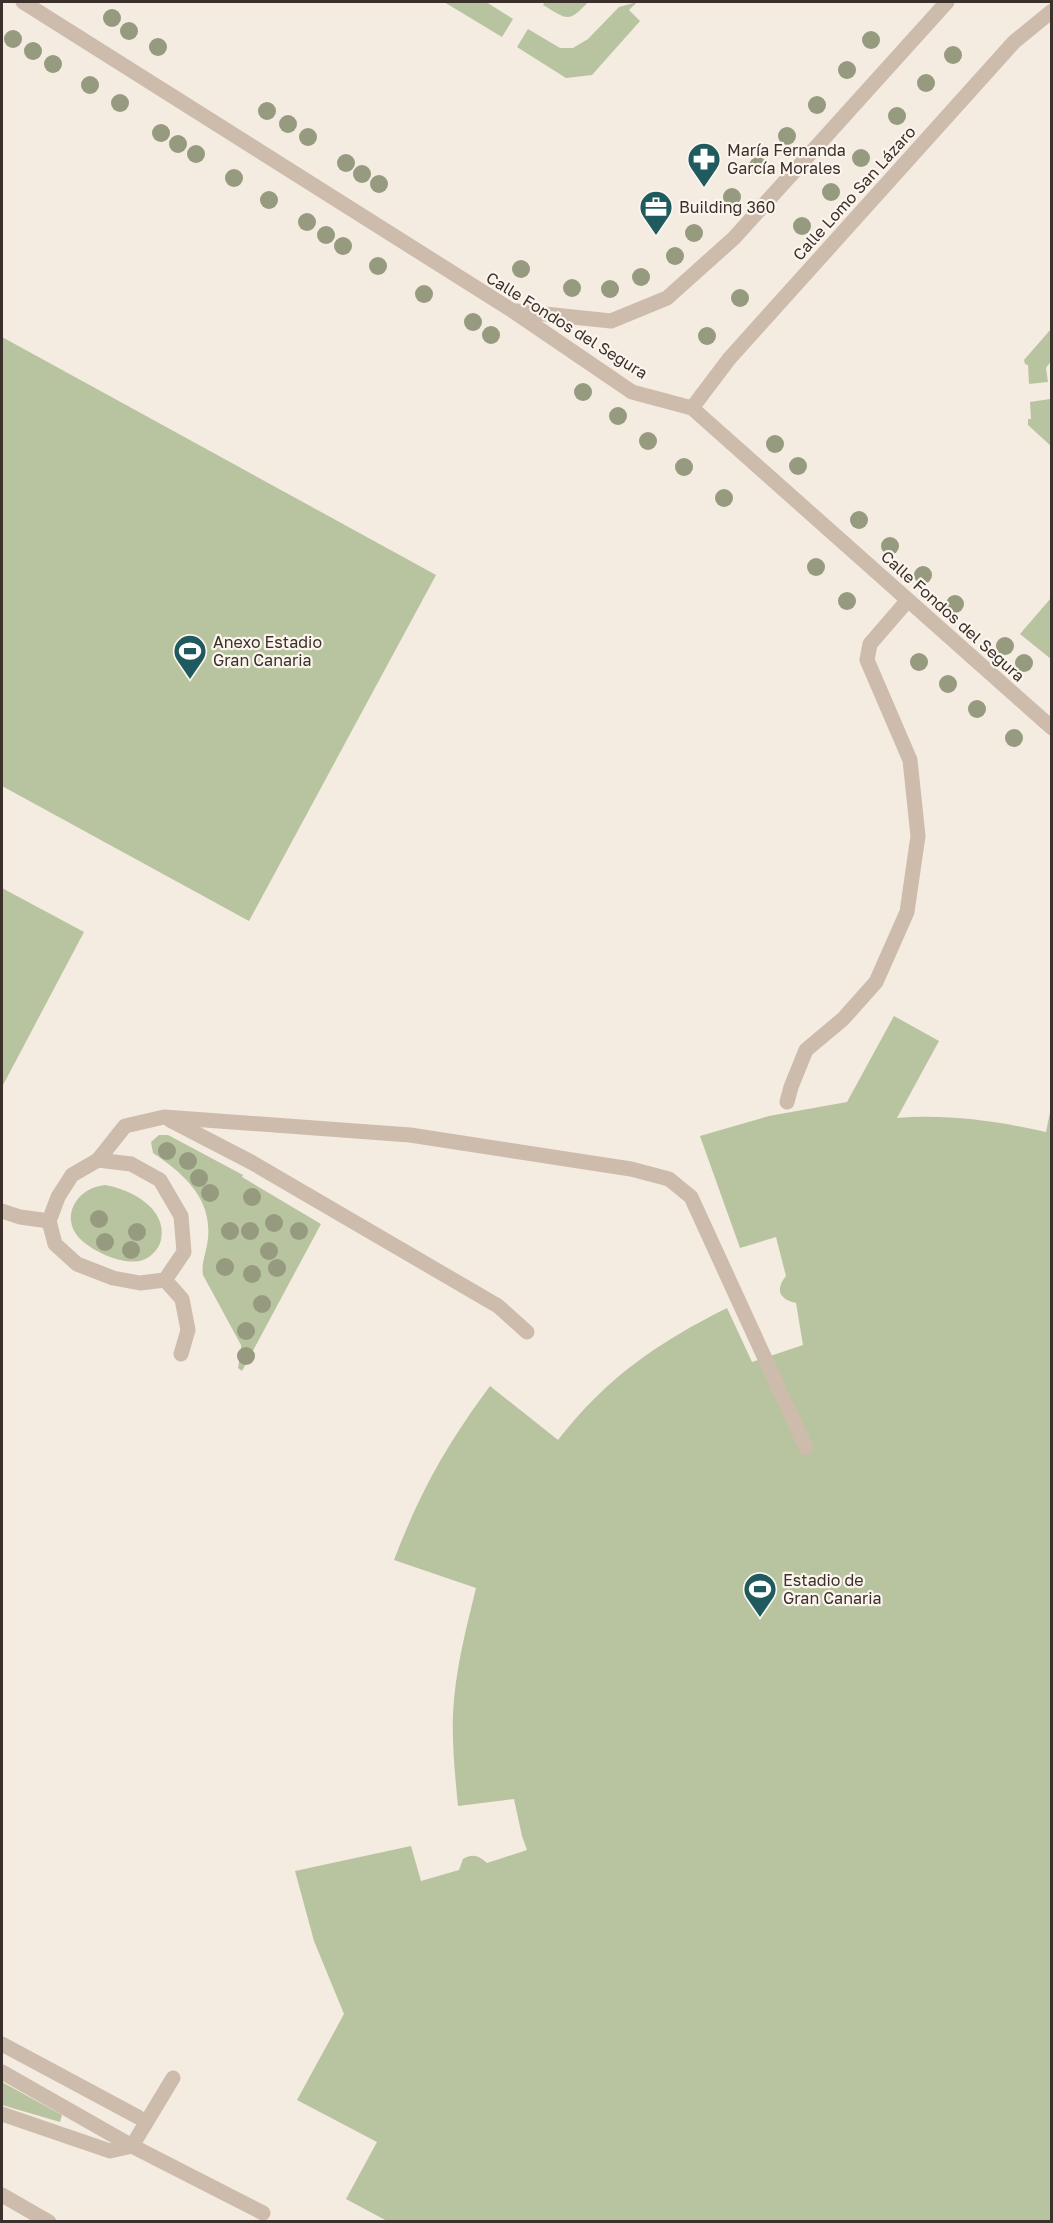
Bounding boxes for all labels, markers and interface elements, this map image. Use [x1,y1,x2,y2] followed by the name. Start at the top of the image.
[788,122,920,264] street label: Calle Lomo San Lázaro
[727,140,846,178] place label: María Fernanda García Morales
[686,141,722,188] pharmacy icon: María Fernanda García Morales
[638,189,674,236] office icon: Building 360
[679,197,775,217] place label: Building 360
[483,267,651,383] street label: Calle Fondos del Segura
[877,546,1029,686] street label: Calle Fondos del Segura
[213,632,322,670] place label: Anexo Estadio Gran Canaria
[172,633,208,680] sports icon: Anexo Estadio Gran Canaria
[783,1570,882,1608] place label: Estadio de Gran Canaria
[742,1571,778,1618] sports icon: Estadio de Gran Canaria

